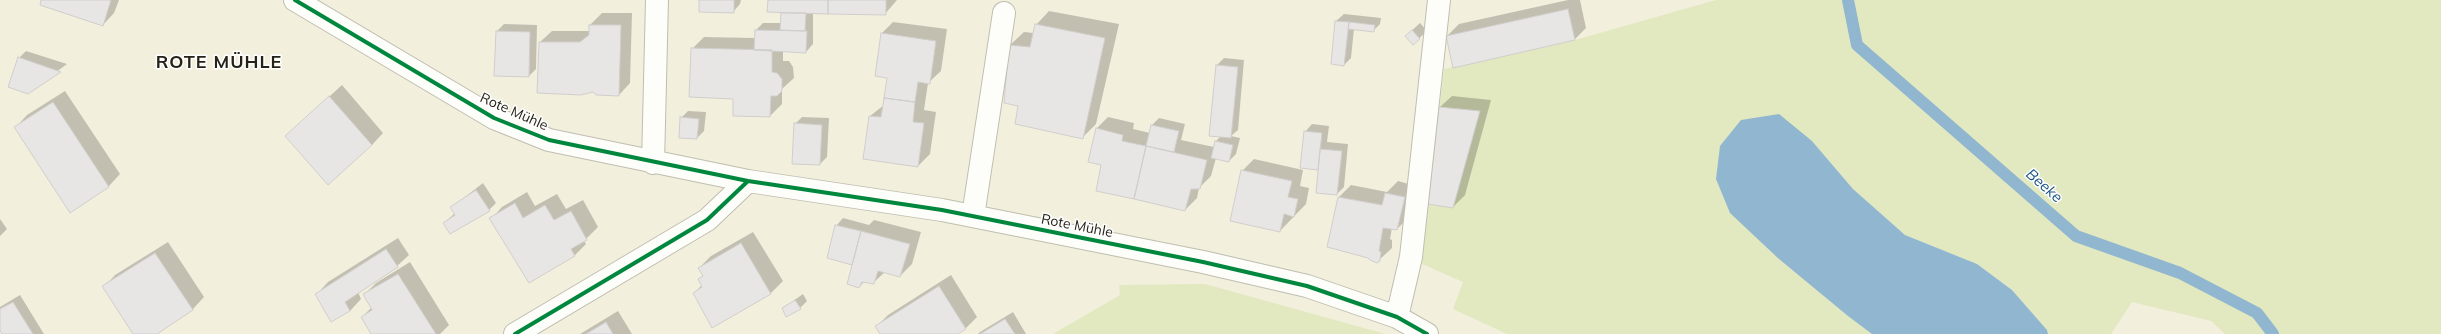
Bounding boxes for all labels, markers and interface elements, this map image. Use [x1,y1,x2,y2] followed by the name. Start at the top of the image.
[156,52,282,74] district label: ROTE MÜHLE
[477,90,551,134] street label: Rote Mühle
[2022,165,2066,207] water label: Beeke
[1040,211,1114,241] street label: Rote Mühle

